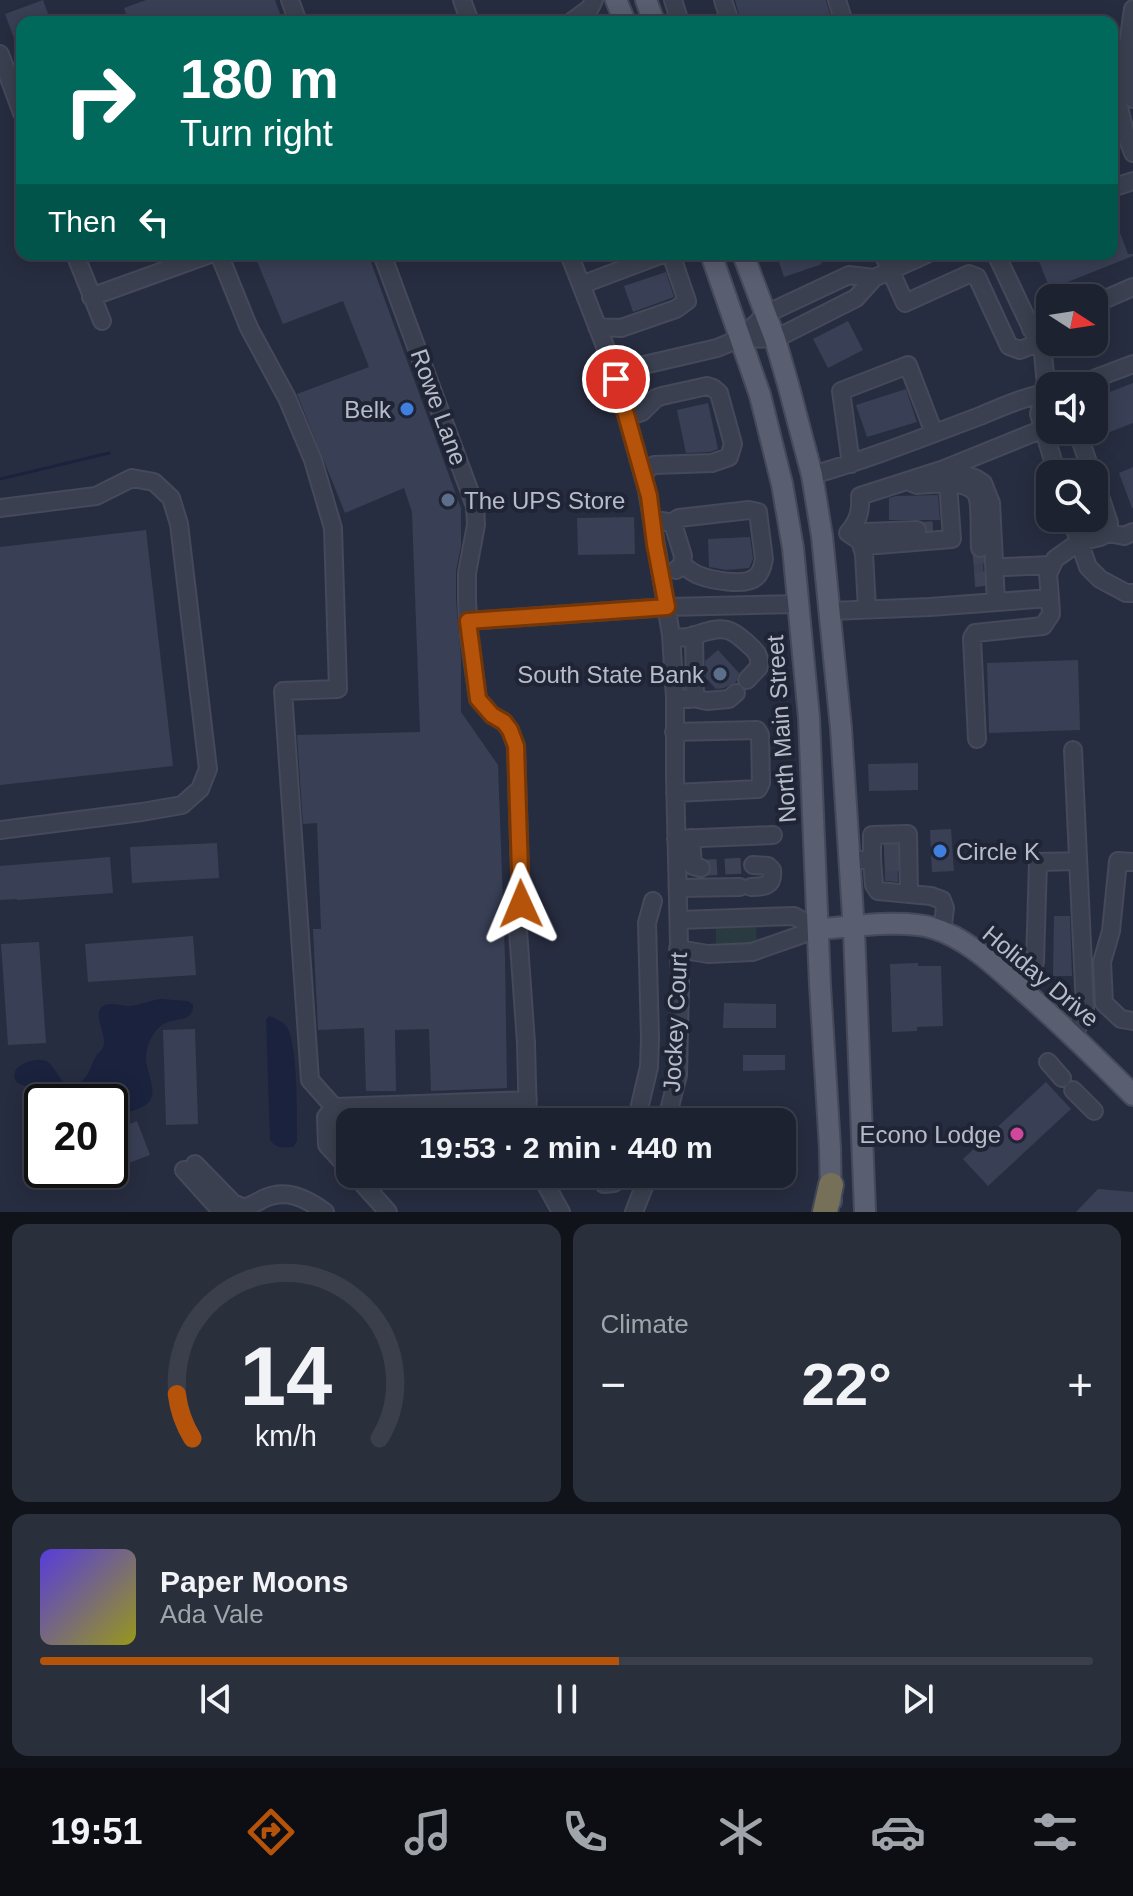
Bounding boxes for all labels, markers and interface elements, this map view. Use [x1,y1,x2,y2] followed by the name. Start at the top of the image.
[180,47,339,110] text: 180 m
[48,48,152,152] icon: right
[180,113,333,154] text: Turn right
[132,200,176,244] icon: left
[48,205,116,238] text: Then
[1036,284,1108,356] north arrow
[1036,284,1108,532] map controls
[406,345,472,469] street label: Rowe Lane
[582,345,650,413] pin
[594,357,638,401] icon: arrive
[1036,372,1108,444] button: sound
[344,396,392,423] place label: Belk
[398,400,416,418] marker: Belk
[1036,460,1108,532] button: search
[464,487,625,514] place label: The UPS Store
[439,491,457,509] marker: The UPS Store
[761,634,801,824] street label: North Main Street
[517,661,705,688] place label: South State Bank
[711,665,729,683] marker: South State Bank
[956,838,1040,865] place label: Circle K
[931,842,949,860] marker: Circle K
[479,862,563,946] position arrow
[978,920,1104,1032] street label: Holiday Drive
[658,951,692,1093] street label: Jockey Court
[24,1084,128,1188] speed limit sign: 20
[860,1121,1001,1148] place label: Econo Lodge
[1008,1125,1026,1143] marker: Econo Lodge
[419,1131,713,1164] text: 19:53 · 2 min · 440 m
[601,1309,689,1339] text: Climate
[240,1330,333,1423] text: 14
[801,1351,892,1418] text: 22°
[601,1360,626,1409] text: −
[1067,1360,1093,1409] text: +
[255,1420,317,1452] text: km/h
[160,1565,348,1598] text: Paper Moons
[160,1599,264,1629] text: Ada Vale
[194,1677,238,1721] icon: previous
[545,1677,589,1721] icon: pause
[896,1677,940,1721] icon: next
[243,1804,299,1860] icon: directions
[400,1804,456,1860] icon: music
[557,1804,613,1860] icon: phone
[713,1804,769,1860] icon: climate
[870,1804,926,1860] icon: car
[1027,1804,1083,1860] icon: filters
[50,1811,142,1852] text: 19:51

